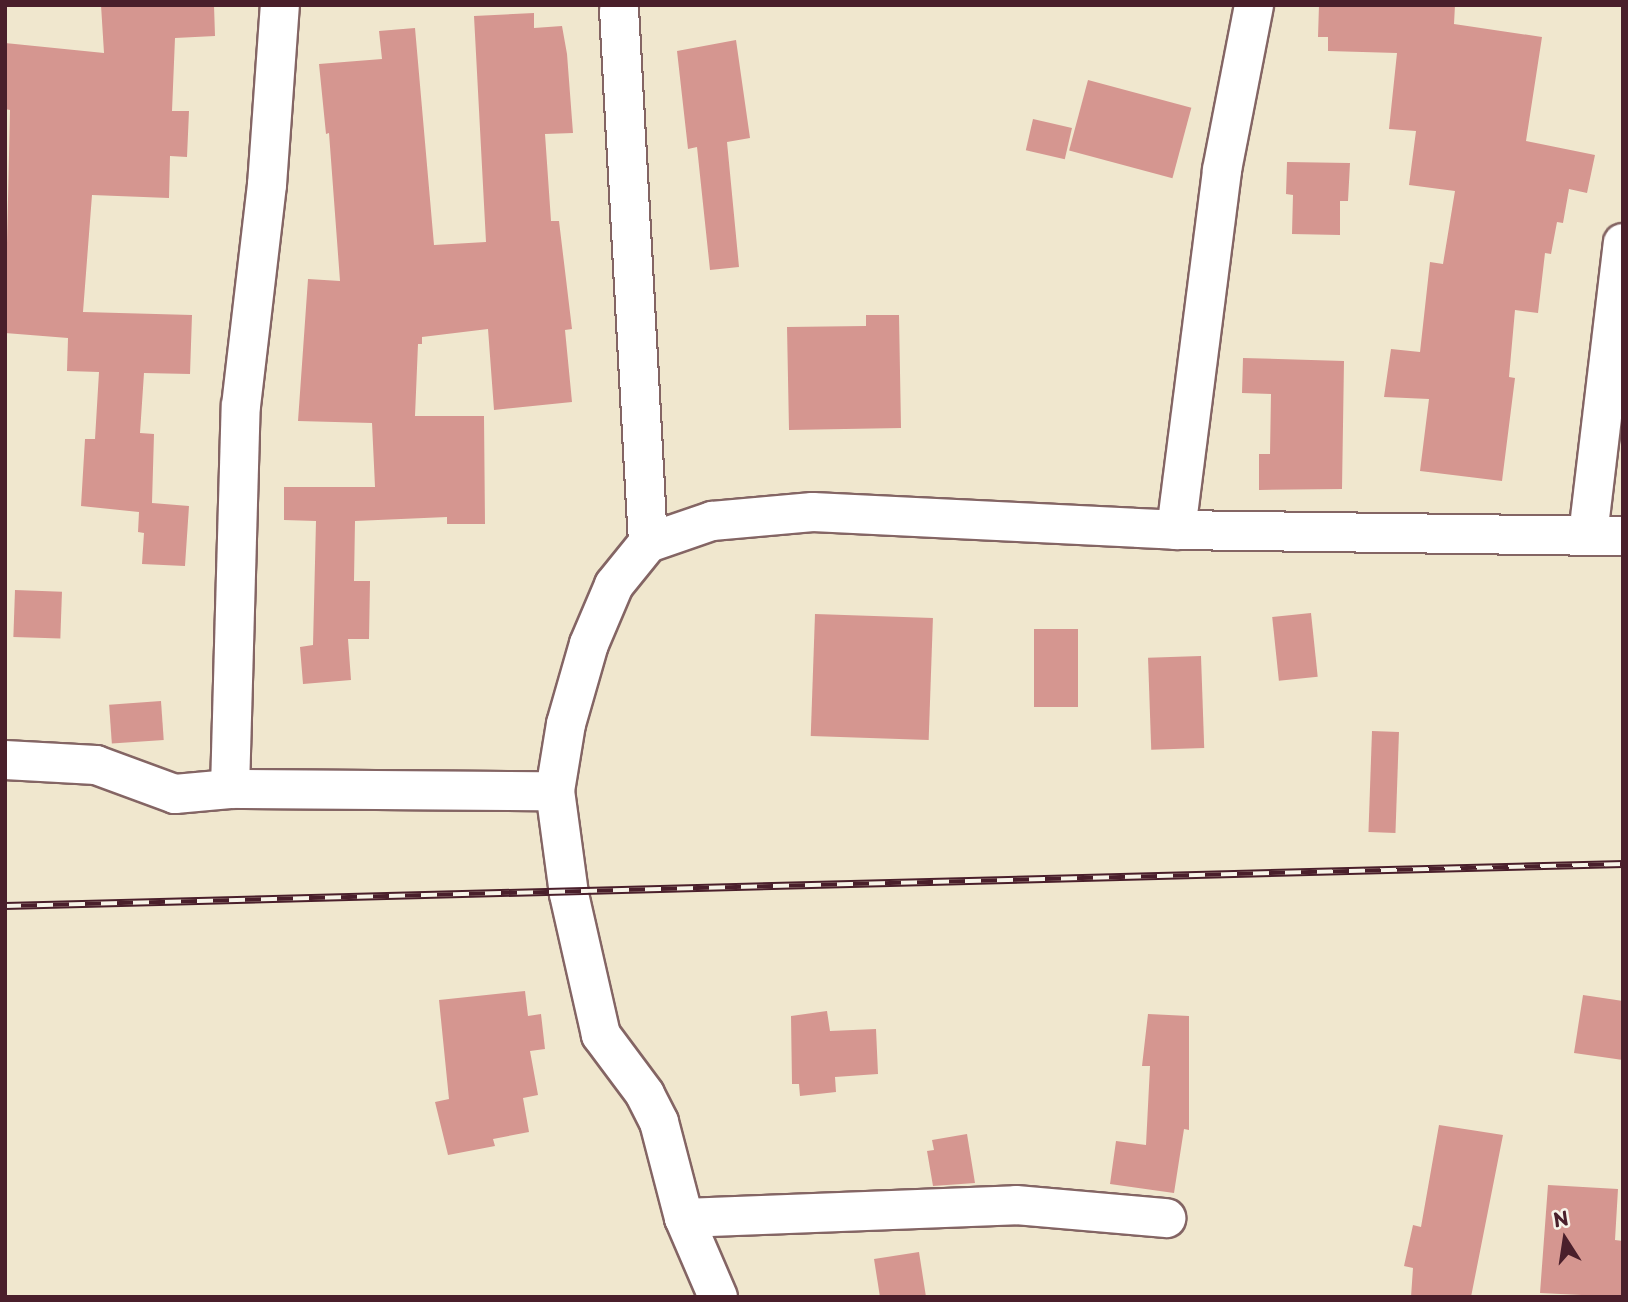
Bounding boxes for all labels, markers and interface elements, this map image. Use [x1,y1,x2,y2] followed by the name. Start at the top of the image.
[1550,1203,1571,1234] text: N
[1530,1204,1600,1274] north arrow

